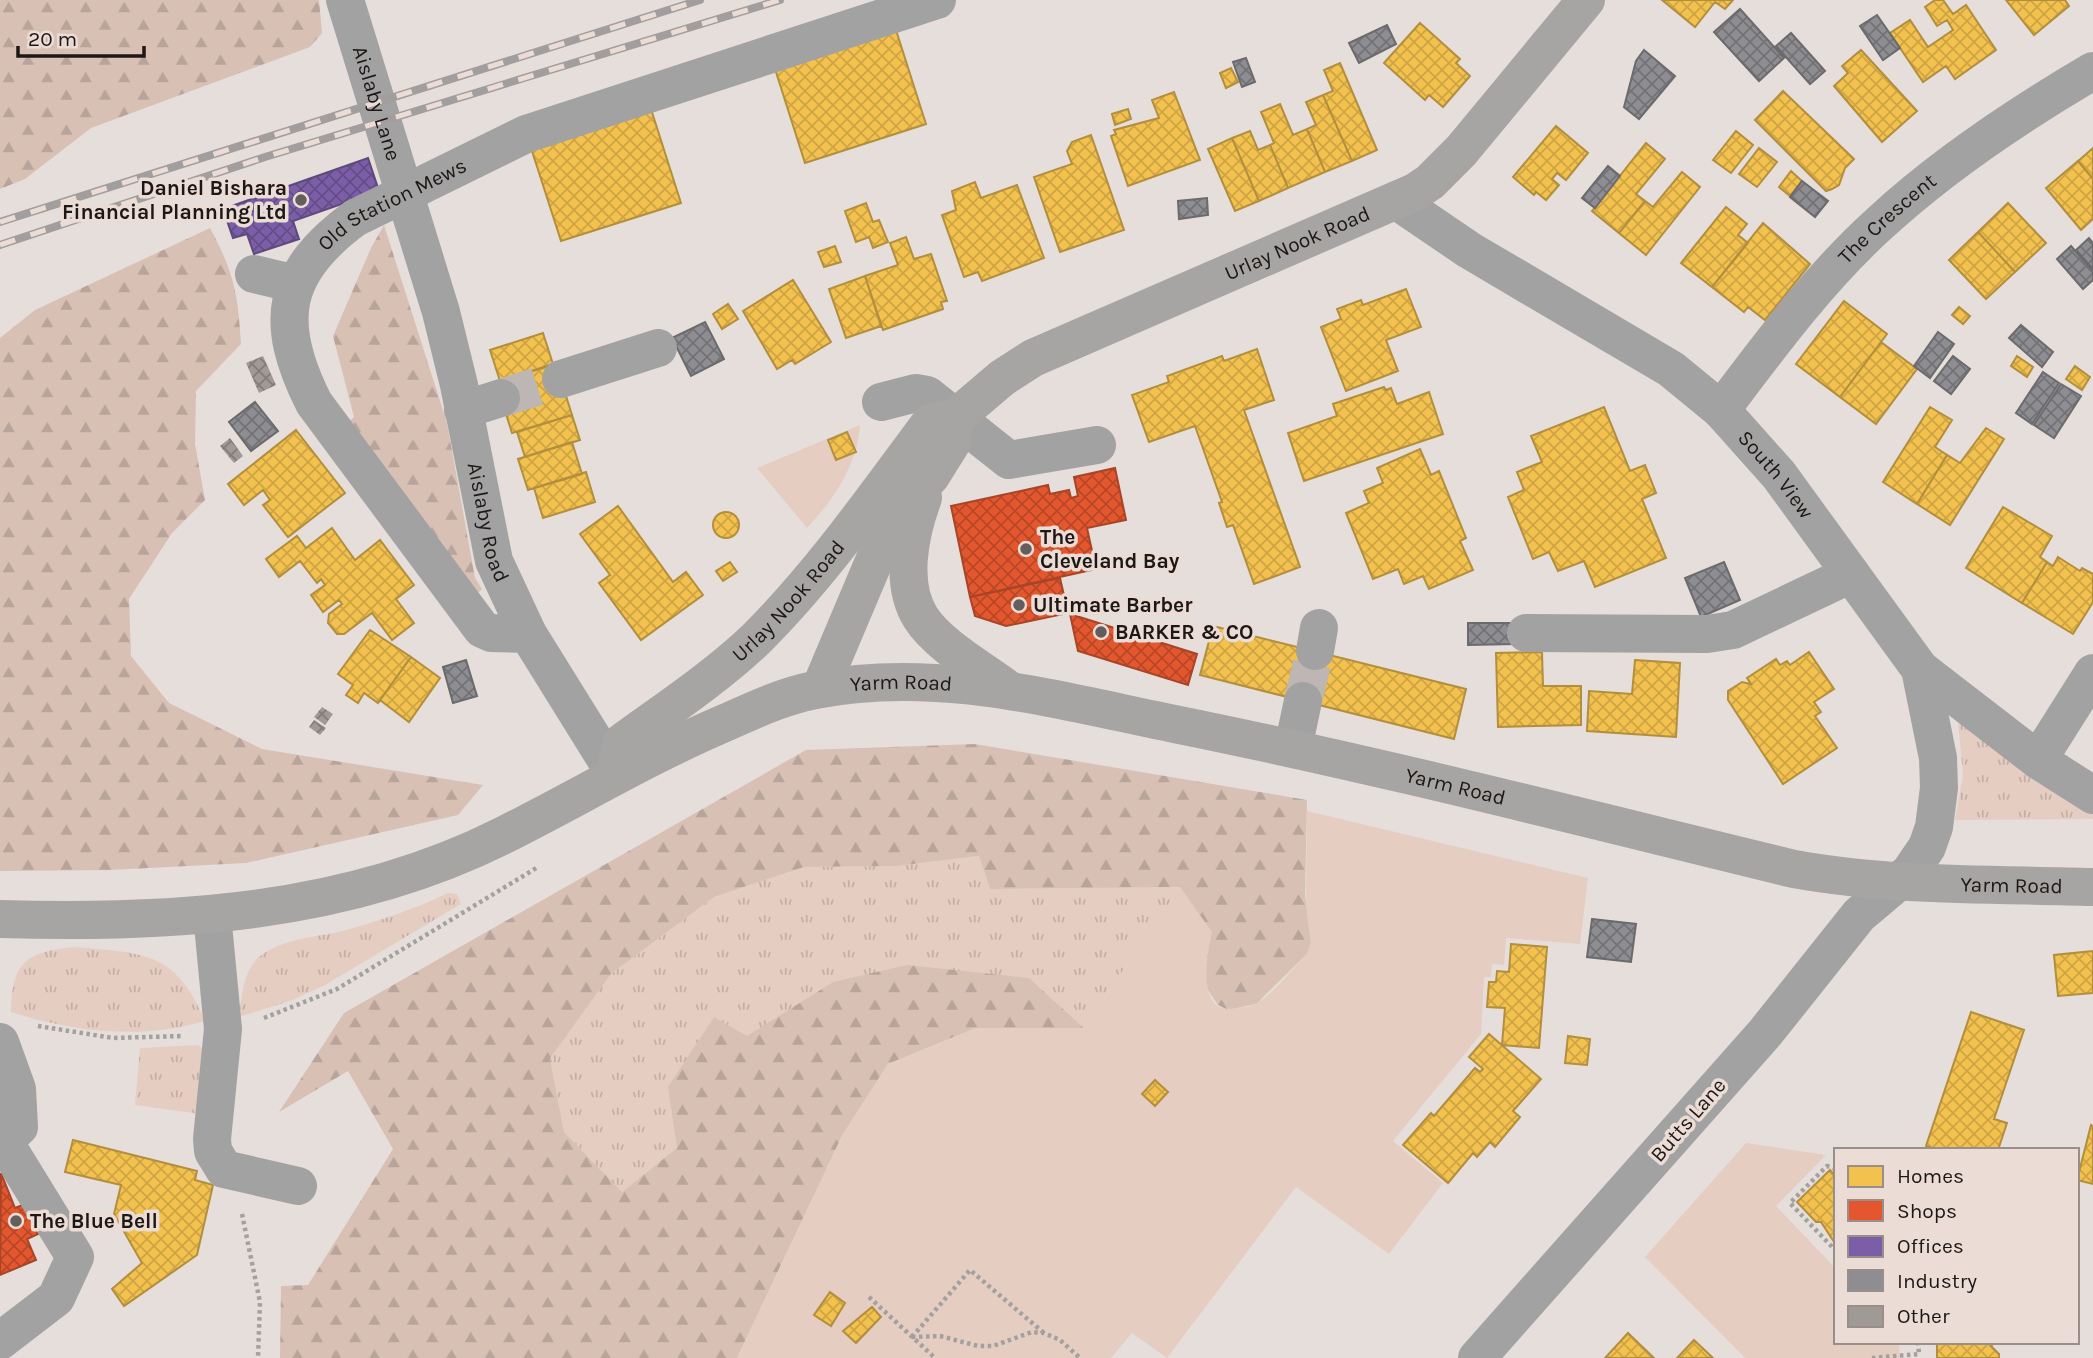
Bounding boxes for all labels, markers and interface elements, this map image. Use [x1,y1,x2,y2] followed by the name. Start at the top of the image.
[18,14,144,58] scale bar
[28,27,77,51] text: 20 m
[348,43,406,164] street label: Aislaby Lane
[313,153,470,256] street label: Old Station Mews
[1833,168,1941,269] street label: The Crescent
[62,176,287,224] place label: Daniel Bishara Financial Planning Ltd
[293,192,309,208] marker: Daniel Bishara Financial Planning Ltd
[1221,201,1374,285] street label: Urlay Nook Road
[1733,426,1819,523] street label: South View
[463,460,514,586] street label: Aislaby Road
[1040,525,1180,573] place label: The Cleveland Bay
[727,535,850,667] street label: Urlay Nook Road
[1018,541,1034,557] marker: The Cleveland Bay
[1033,593,1193,617] place label: Ultimate Barber
[1011,597,1027,613] marker: Ultimate Barber
[1115,620,1253,644] place label: BARKER & CO
[1093,624,1109,640] marker: BARKER & CO
[849,670,953,697] street label: Yarm Road
[1403,763,1508,810] street label: Yarm Road
[1960,872,2063,898] street label: Yarm Road
[1645,1073,1731,1167] street label: Butts Lane
[1834,1148,2079,1344] legend
[1897,1164,1964,1188] text: Homes
[1897,1199,1957,1223] text: Shops
[30,1209,158,1233] place label: The Blue Bell
[8,1213,24,1229] marker: The Blue Bell
[1897,1234,1964,1258] text: Offices
[1897,1269,1977,1293] text: Industry
[1897,1304,1950,1328] text: Other

